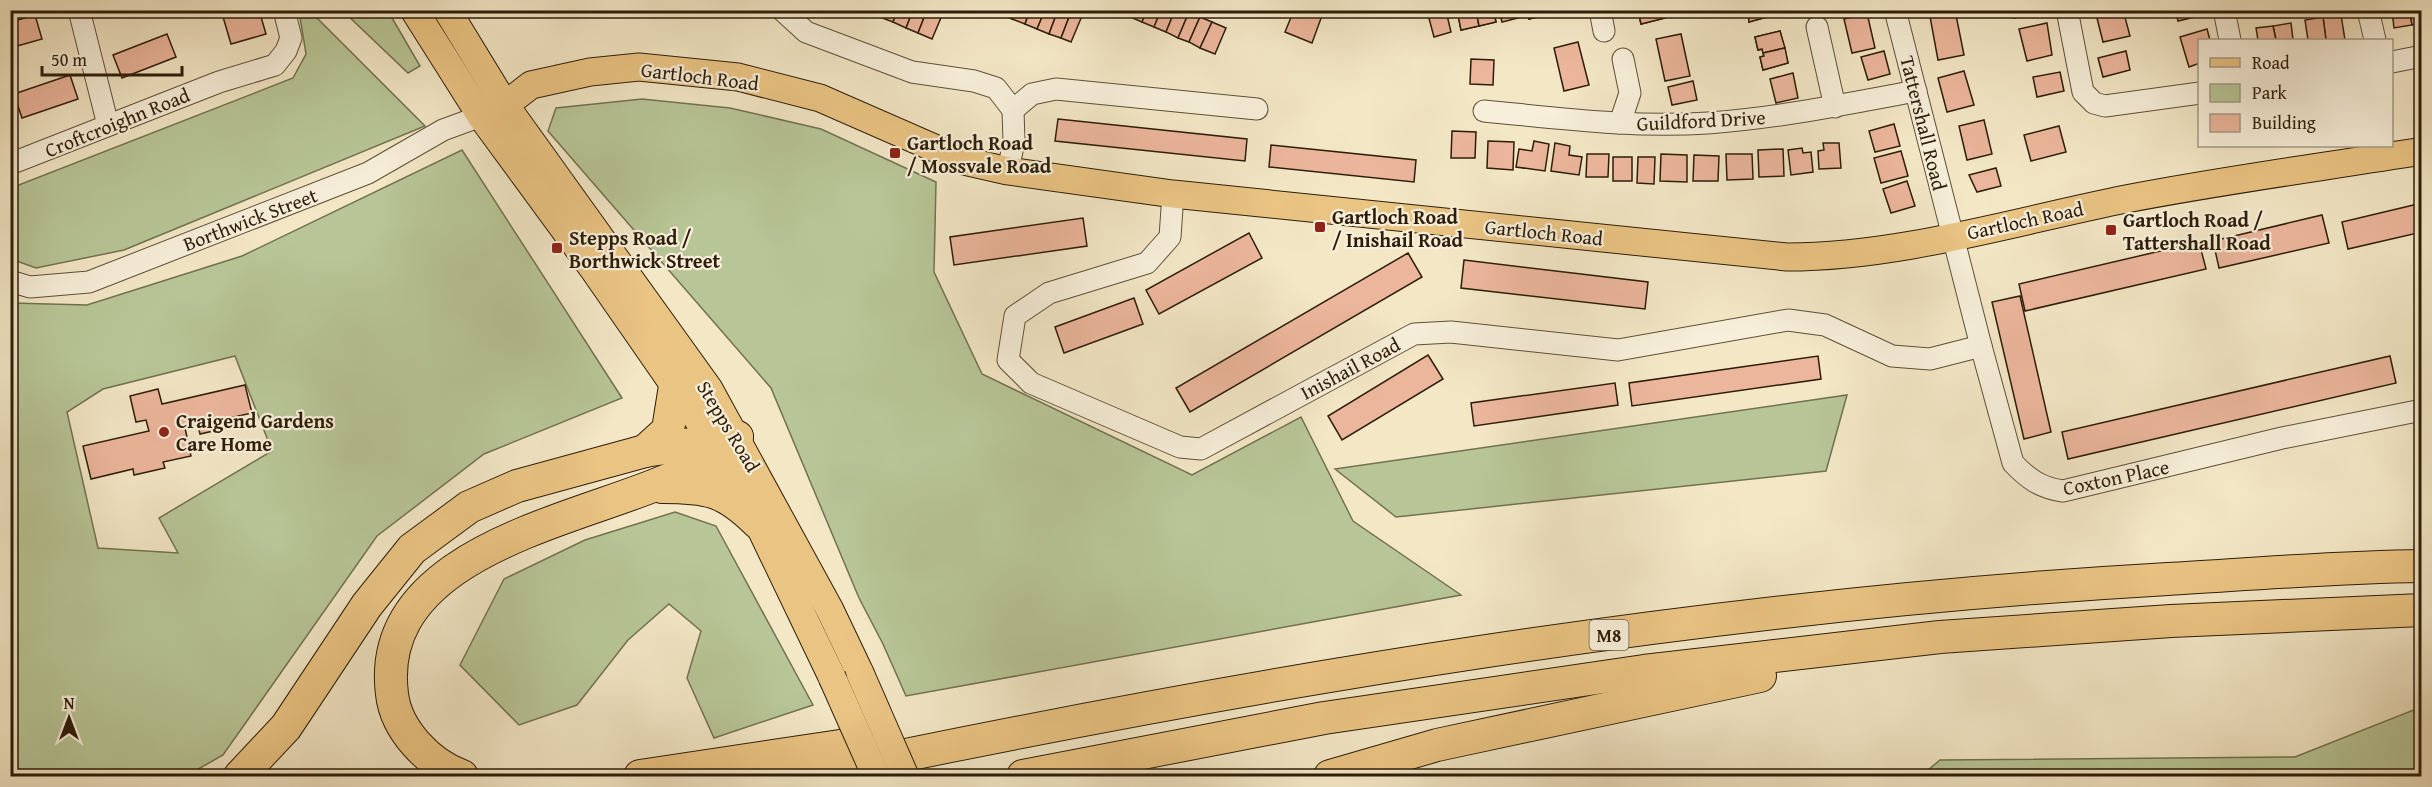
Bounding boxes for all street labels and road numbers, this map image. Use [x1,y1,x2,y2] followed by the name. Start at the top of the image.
[1893,53,1955,194] street label: Tattershall Road
[639,54,761,98] street label: Gartloch Road
[40,80,194,164] street label: Croftcroighn Road
[1636,102,1766,138] street label: Guildford Drive
[179,180,321,258] street label: Borthwick Street
[1964,193,2086,246] street label: Gartloch Road
[1484,211,1605,253] street label: Gartloch Road
[1295,329,1405,406] street label: Inishail Road
[690,375,768,477] street label: Stepps Road
[2060,452,2172,502] street label: Coxton Place
[1590,620,1628,650] road number: M8

